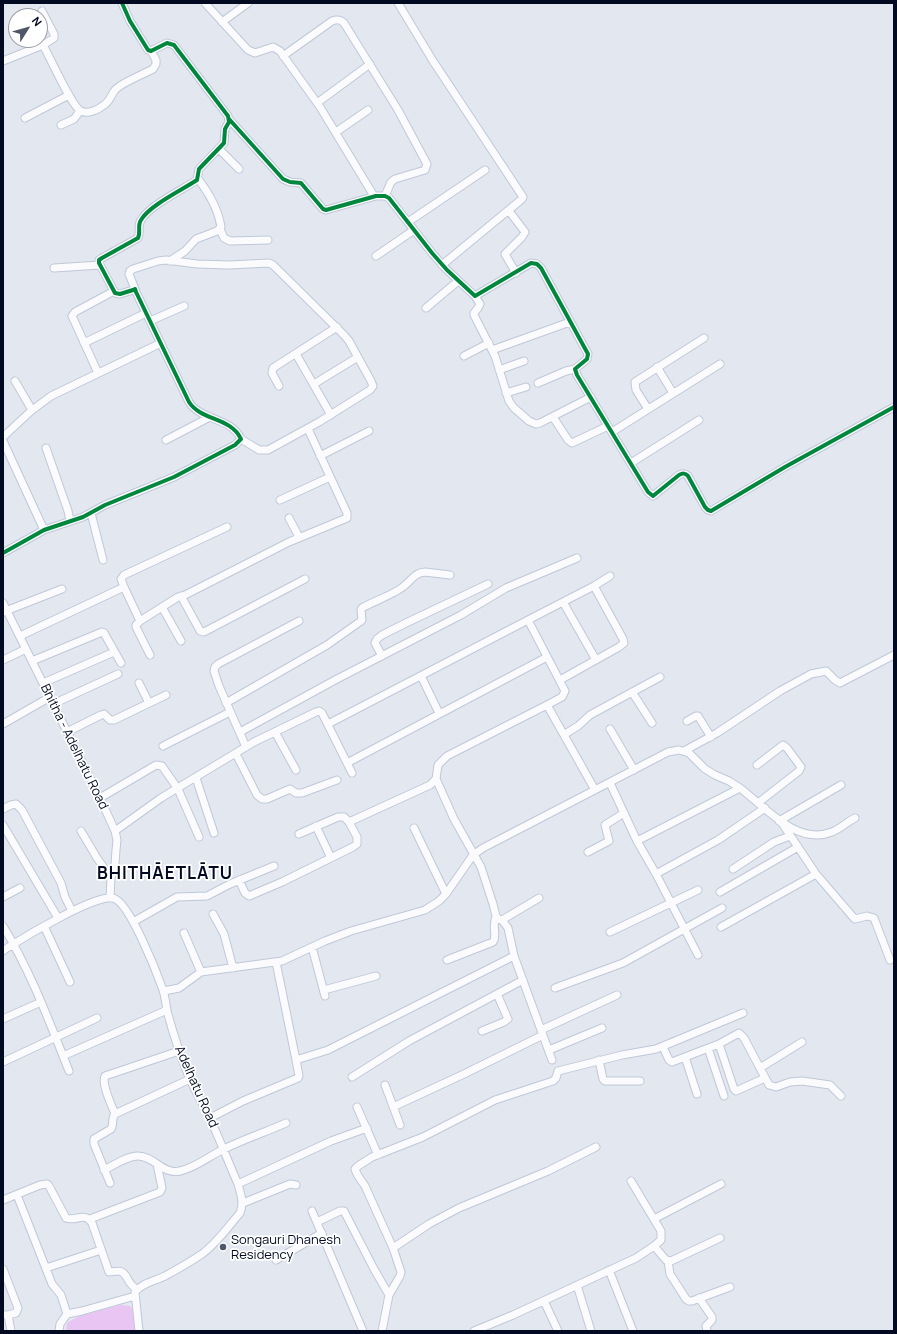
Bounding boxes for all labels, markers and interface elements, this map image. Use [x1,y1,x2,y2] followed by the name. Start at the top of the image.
[8,8,48,48] north arrow
[29,13,46,29] text: N
[37,682,111,812] street label: Bhitha - Adelhatu Road
[97,864,233,884] district label: BHITHĀETLĀTU
[171,1044,221,1130] street label: Adelhatu Road
[231,1232,341,1263] place label: Songauri Dhanesh Residency
[218,1242,228,1252] marker: Songauri Dhanesh Residency

